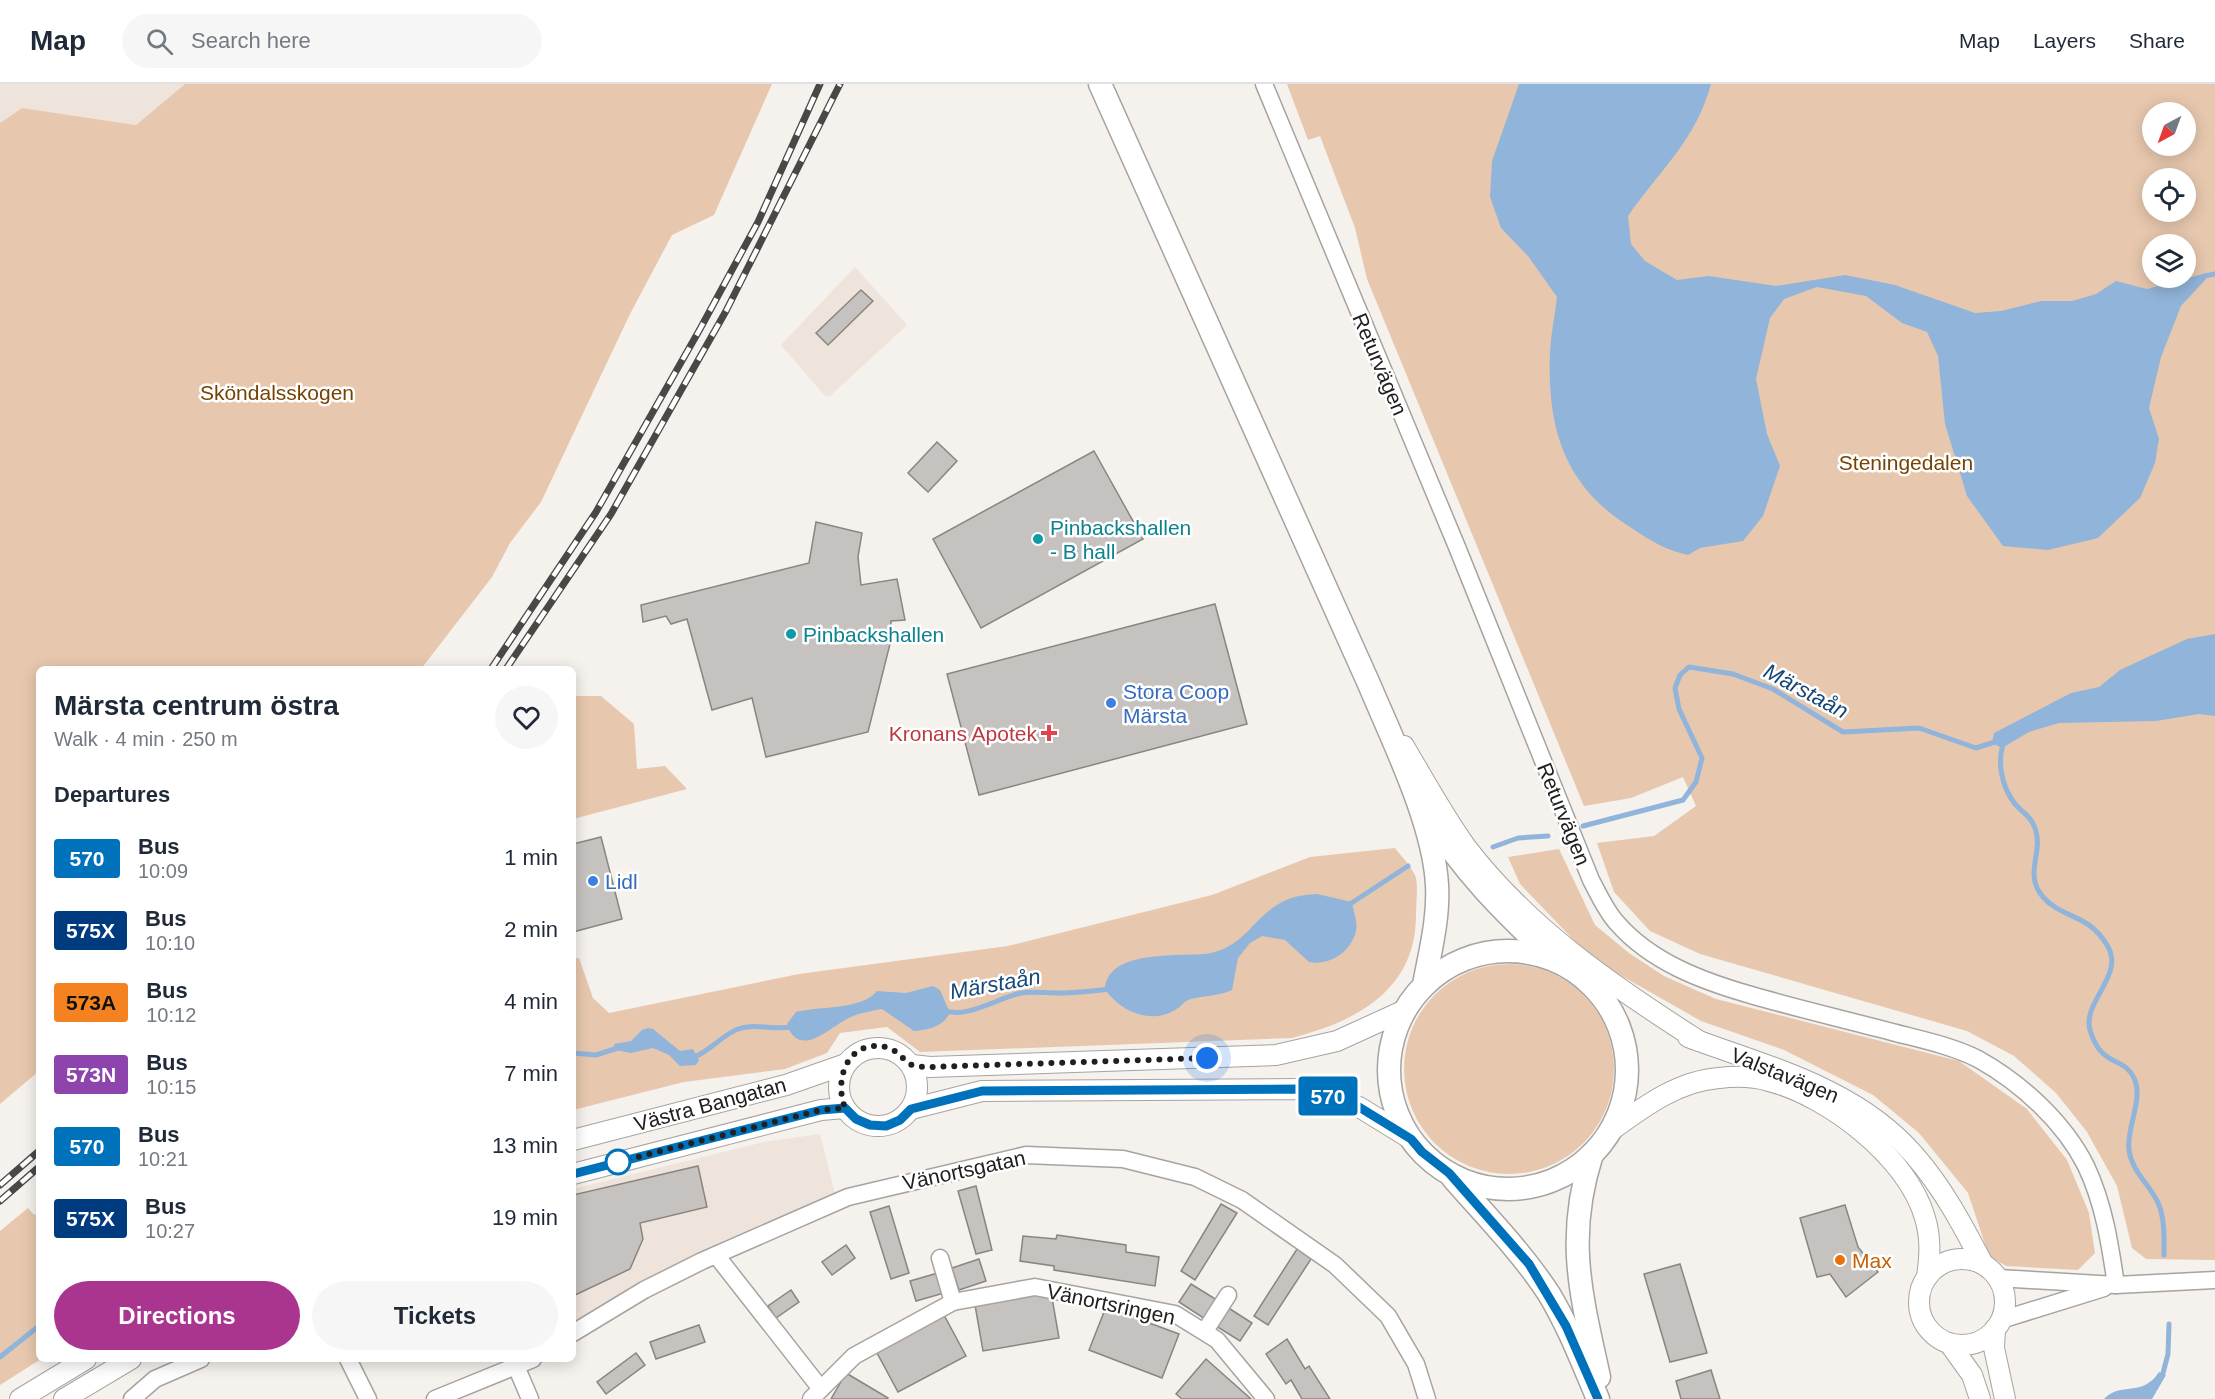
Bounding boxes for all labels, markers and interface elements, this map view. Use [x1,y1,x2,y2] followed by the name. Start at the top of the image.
[122,14,542,68] search box
[30,25,86,56] text: Map
[143,25,176,58] icon: search
[191,28,311,53] text: Search here
[1959,29,2000,52] text: Map
[2033,29,2096,52] text: Layers
[2129,29,2185,52] text: Share
[2142,102,2196,156] north arrow
[2142,102,2196,288] map controls
[2142,168,2196,222] button: locate
[2142,234,2196,288] button: layers
[1348,310,1412,418] street label: Returvägen
[200,381,354,404] park label: Sköndalsskogen
[1839,451,1973,474] park label: Steningedalen
[1050,516,1191,563] place label: Pinbackshallen - B hall
[1031,532,1045,546] marker: Pinbackshallen - B hall
[803,623,944,646] place label: Pinbackshallen
[784,627,798,641] marker: Pinbackshallen
[1760,658,1852,724] water label: Märstaån
[1123,680,1229,727] place label: Stora Coop Märsta
[495,686,558,749] button: heart
[54,690,339,721] text: Märsta centrum östra
[1104,696,1118,710] marker: Stora Coop Märsta
[889,722,1037,745] place label: Kronans Apotek
[1042,726,1056,740] marker: Kronans Apotek
[54,728,238,750] text: Walk · 4 min · 250 m
[1533,759,1595,869] street label: Returvägen
[54,782,170,807] text: Departures
[138,834,180,859] text: Bus
[504,845,558,870] text: 1 min
[69,847,105,870] text: 570
[138,860,188,882] text: 10:09
[605,870,638,893] place label: Lidl
[586,874,600,888] marker: Lidl
[145,906,187,931] text: Bus
[504,917,558,942] text: 2 min
[66,919,115,942] text: 575X
[145,932,195,954] text: 10:10
[948,964,1042,1004] water label: Märstaån
[146,978,188,1003] text: Bus
[504,989,558,1014] text: 4 min
[66,991,116,1014] text: 573A
[146,1004,196,1026] text: 10:12
[1192,1043,1222,1073] your location
[1728,1043,1842,1107] street label: Valstavägen
[146,1050,188,1075] text: Bus
[504,1061,558,1086] text: 7 min
[66,1063,116,1086] text: 573N
[631,1073,789,1135] street label: Västra Bangatan
[146,1076,196,1098] text: 10:15
[1294,1076,1362,1116] line badge: 570
[1310,1085,1346,1108] text: 570
[138,1122,180,1147] text: Bus
[492,1133,558,1158] text: 13 min
[69,1135,105,1158] text: 570
[901,1146,1027,1194] street label: Vänortsgatan
[138,1148,188,1170] text: 10:21
[605,1149,631,1175] unlabelled marker
[145,1194,187,1219] text: Bus
[492,1205,558,1230] text: 19 min
[66,1207,115,1230] text: 575X
[145,1220,195,1242] text: 10:27
[1852,1249,1892,1272] place label: Max
[1833,1253,1847,1267] marker: Max
[1045,1279,1177,1329] street label: Vänortsringen
[54,1281,300,1350] button: Directions
[312,1281,558,1350] button: Tickets

